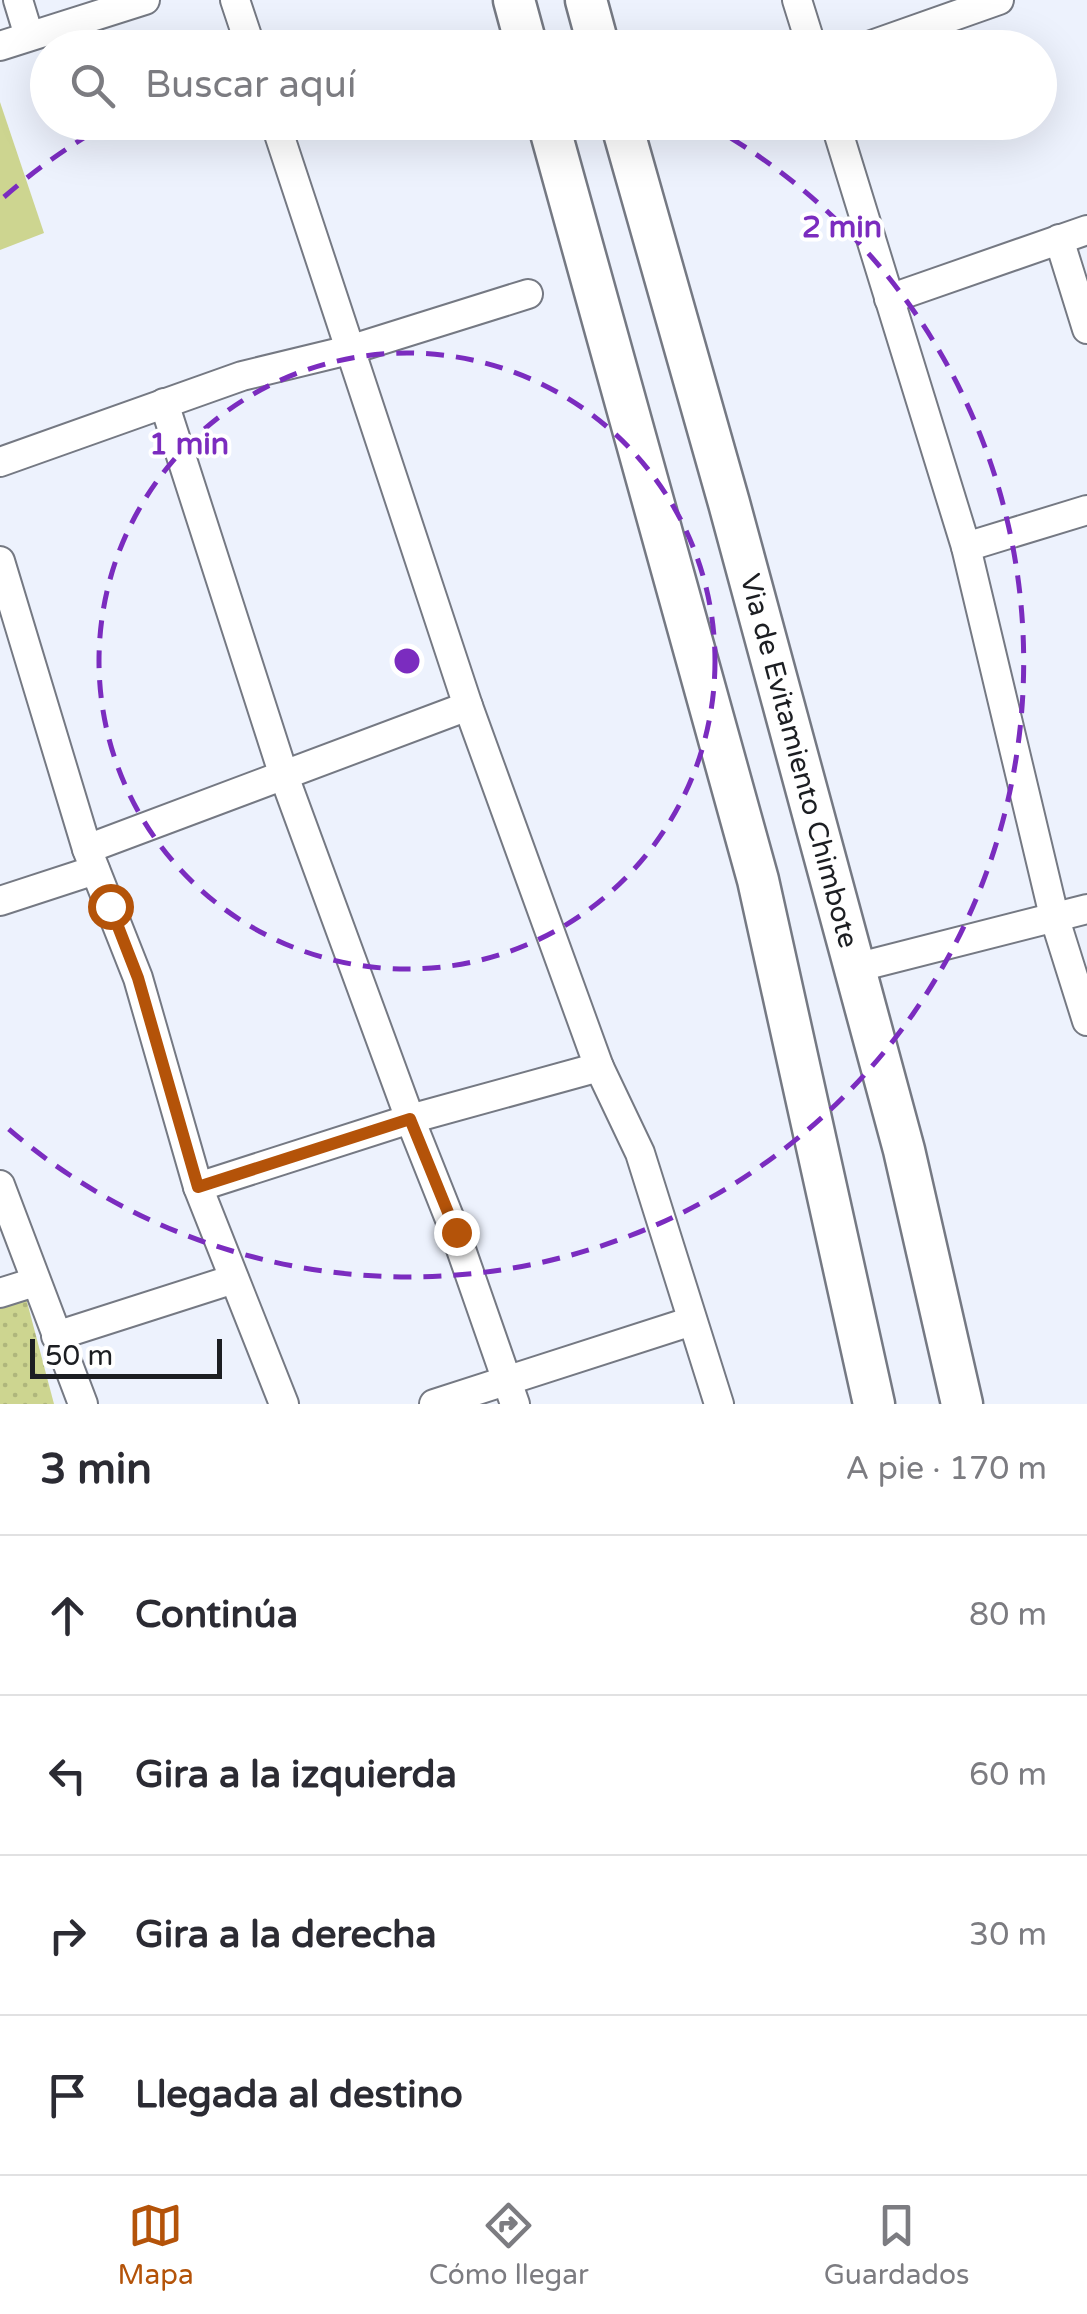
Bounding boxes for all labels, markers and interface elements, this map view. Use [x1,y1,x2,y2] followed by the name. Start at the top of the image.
[30,30,1057,140] search box
[65,58,120,113] icon: search
[145,62,356,108] text: Buscar aquí
[802,209,882,246] text: 2 min
[149,426,229,463] text: 1 min
[733,570,865,952] street label: Via de Evitamiento Chimbote
[389,643,425,679] centre of rings
[88,884,134,930] route start
[434,1210,480,1256] route end
[30,1334,222,1378] scale bar
[45,1339,113,1373] text: 50 m
[40,1444,152,1495] text: 3 min
[846,1450,1047,1488] text: A pie · 170 m
[40,1588,95,1643] icon: ahead
[135,1592,298,1638] text: Continúa
[969,1596,1047,1634] text: 80 m
[40,1748,95,1803] icon: left
[135,1752,457,1798] text: Gira a la izquierda
[969,1756,1047,1794] text: 60 m
[40,1908,95,1963] icon: right
[135,1912,437,1958] text: Gira a la derecha
[969,1916,1047,1954] text: 30 m
[40,2068,95,2123] icon: arrive
[135,2072,463,2118] text: Llegada al destino
[118,2198,194,2292] tab: Mapa
[429,2198,589,2292] tab: Cómo llegar
[824,2198,970,2292] tab: Guardados

